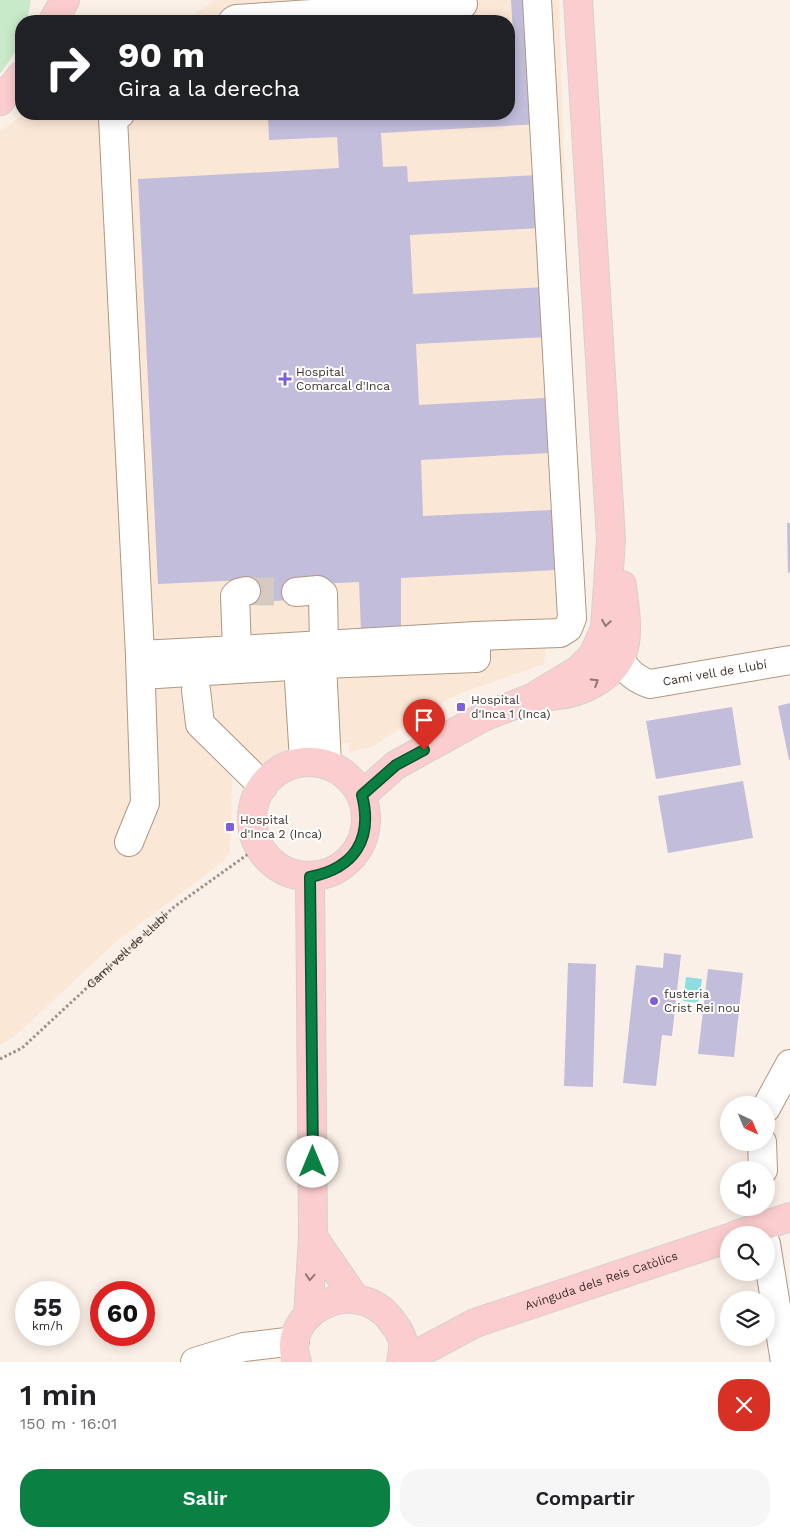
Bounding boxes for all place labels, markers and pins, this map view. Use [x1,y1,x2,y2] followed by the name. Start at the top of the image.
[296,365,390,393] place label: Hospital Comarcal d'Inca
[278,372,292,386] marker: Hospital Comarcal d'Inca
[471,693,550,721] place label: Hospital d'Inca 1 (Inca)
[403,699,445,750] pin
[455,701,467,713] marker: Hospital d'Inca 1 (Inca)
[240,813,322,841] place label: Hospital d'Inca 2 (Inca)
[224,821,236,833] marker: Hospital d'Inca 2 (Inca)
[664,987,740,1015] place label: fusteria Crist Rei nou
[648,995,660,1007] marker: fusteria Crist Rei nou

